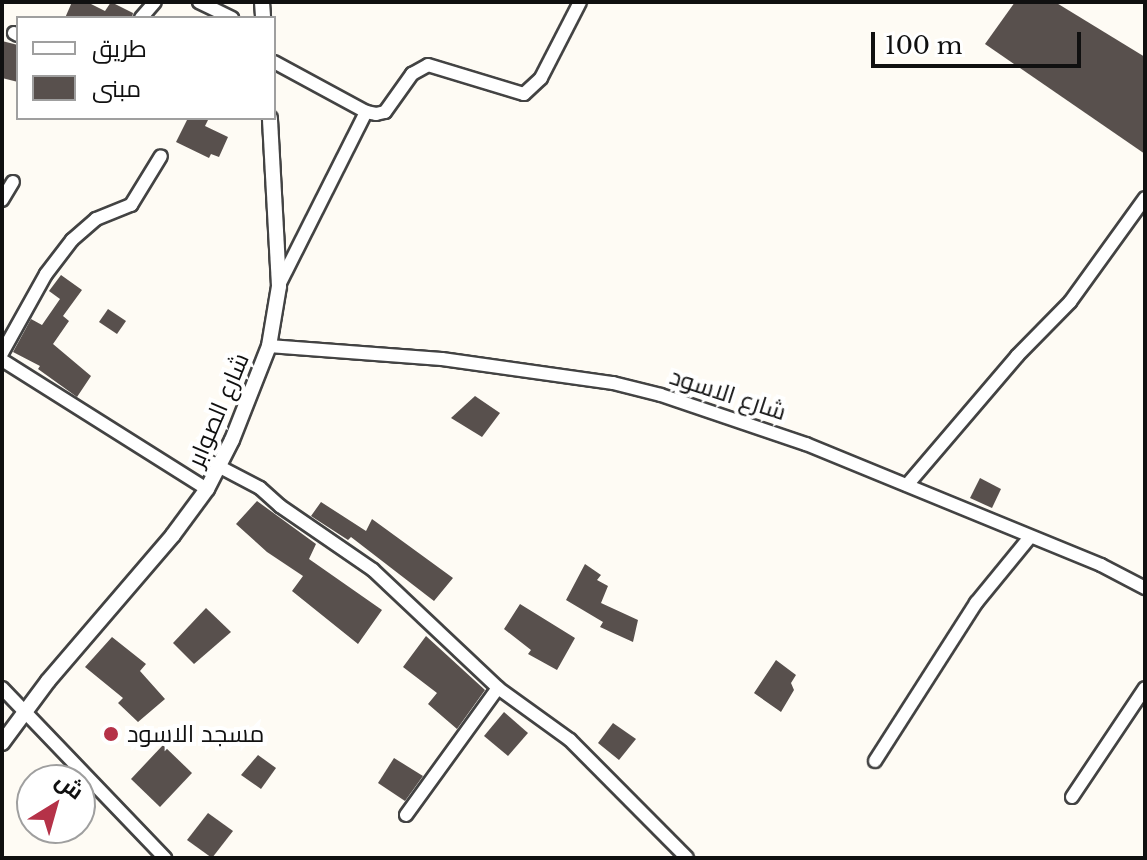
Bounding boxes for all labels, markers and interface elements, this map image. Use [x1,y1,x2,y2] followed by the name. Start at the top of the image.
[16,16,276,120] legend
[875,16,1085,66] scale bar
[885,31,963,60] text: 100 m
[92,34,147,63] text: طريق
[92,74,141,103] text: مبنى
[181,349,255,471] street label: شارع الصوابر
[666,362,790,426] street label: شارع الاسود
[127,720,264,748] place label: مسجد الاسود
[102,725,120,743] marker: مسجد الاسود
[16,764,96,844] north arrow
[50,767,89,805] text: ش

